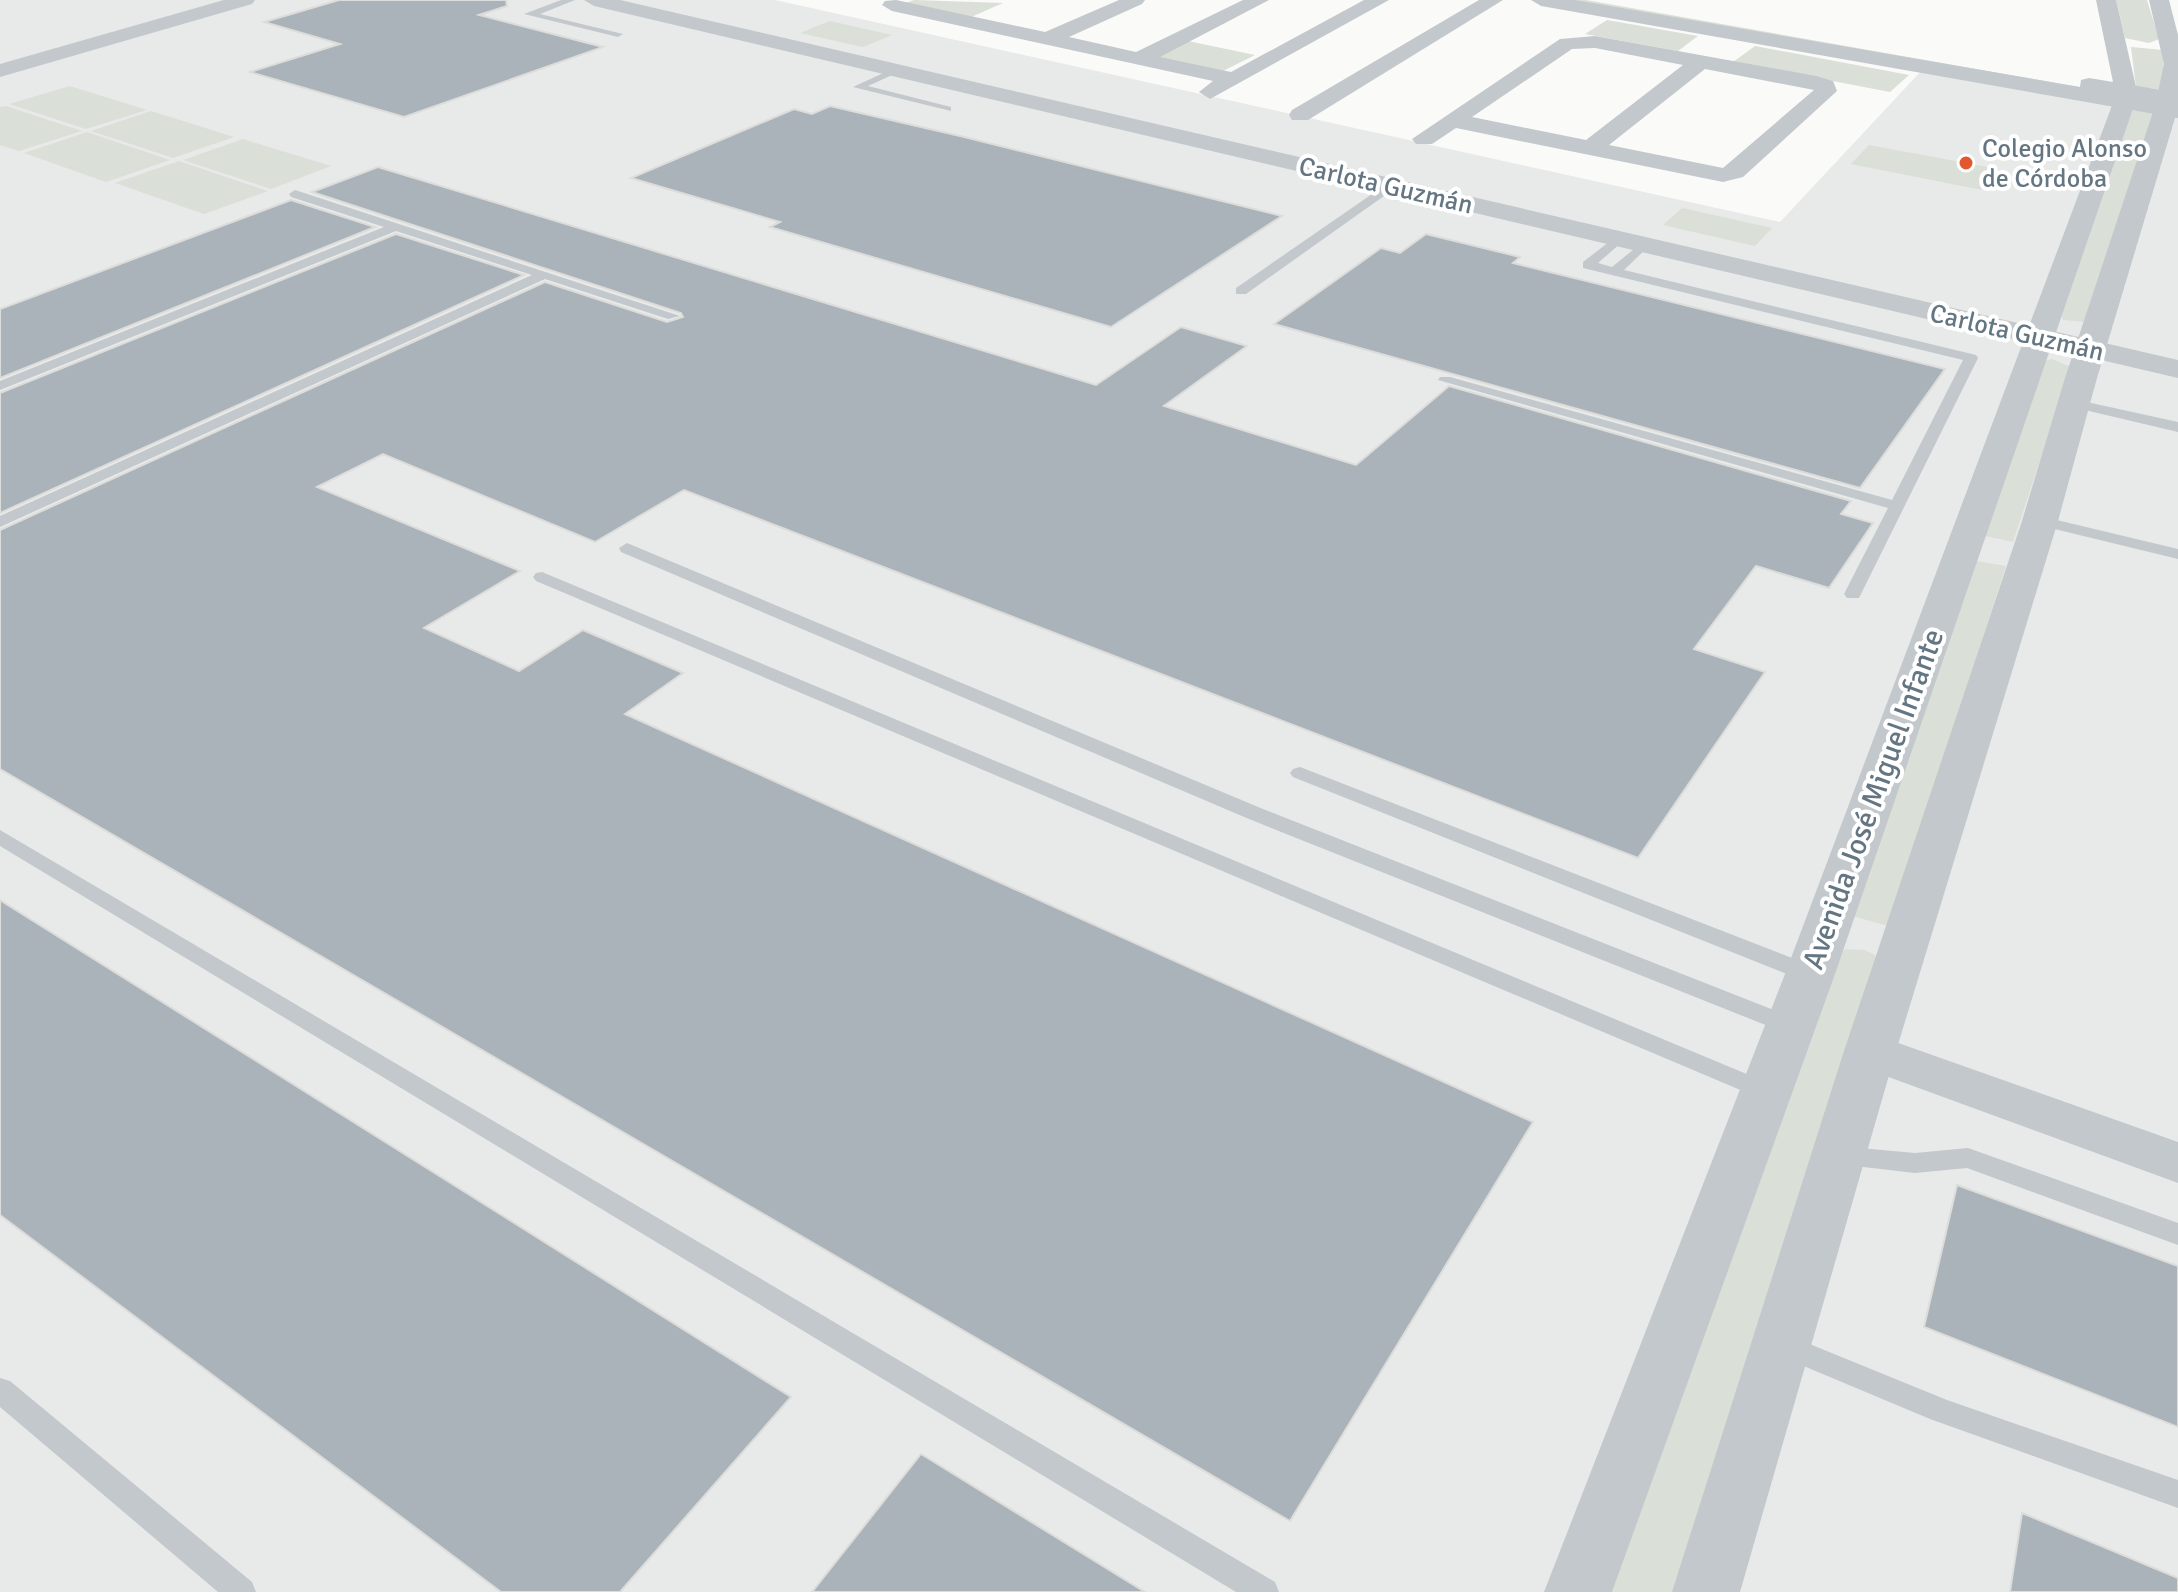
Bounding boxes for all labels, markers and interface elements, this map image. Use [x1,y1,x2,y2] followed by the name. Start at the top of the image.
[1982,133,2147,195] place label: Colegio Alonso de Córdoba
[1296,150,1476,222] street label: Carlota Guzmán
[1957,154,1975,172] marker: Colegio Alonso de Córdoba
[1927,297,2107,369] street label: Carlota Guzmán
[1795,624,1952,974] street label: Avenida José Miguel Infante

